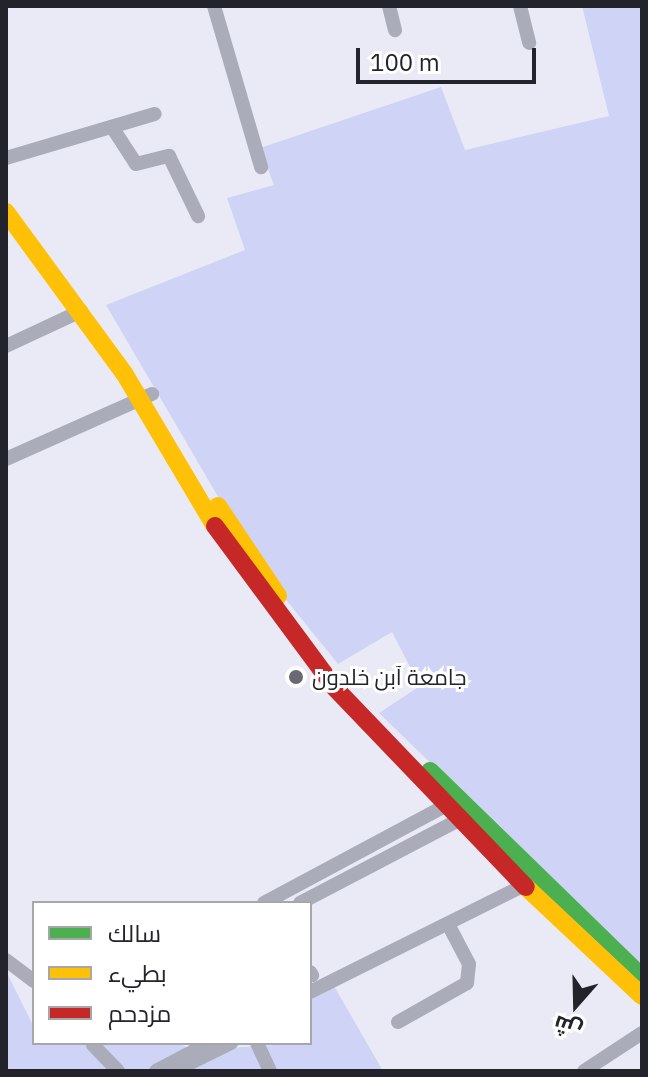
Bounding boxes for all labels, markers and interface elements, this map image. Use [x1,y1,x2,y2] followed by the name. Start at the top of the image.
[360,32,540,82] scale bar
[370,46,440,78] text: 100 m
[312,664,466,690] place label: جامعة آبن خلدون
[287,668,305,686] marker: جامعة آبن خلدون
[32,901,312,1045] legend
[108,917,161,949] text: سالك
[108,957,167,989] text: بطيء
[536,965,616,1045] north arrow
[108,997,171,1029] text: مزدحم
[549,1010,586,1046] text: ش

